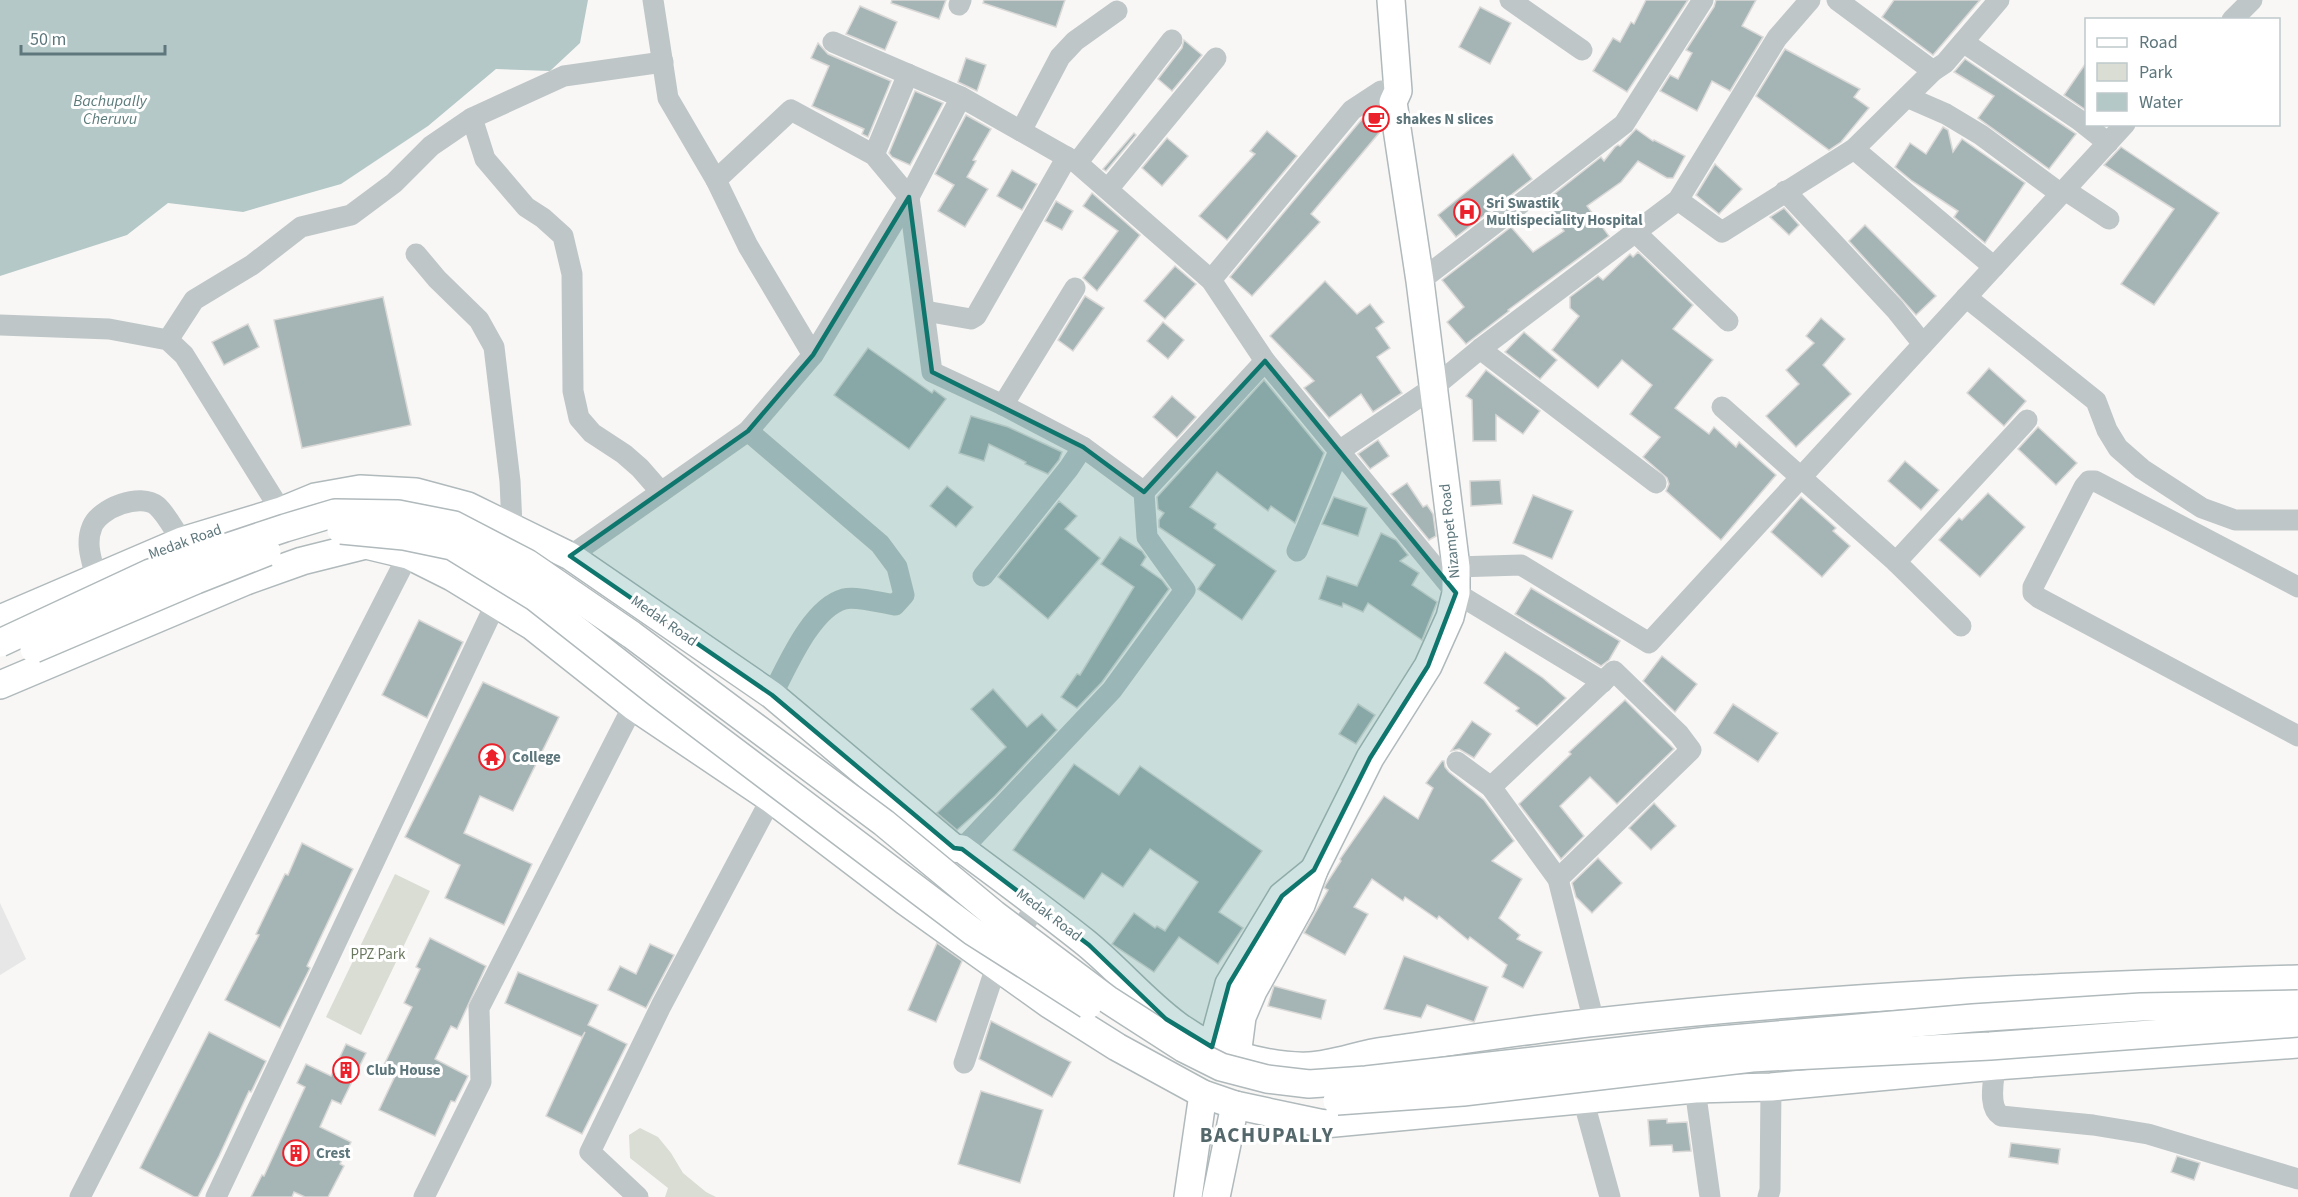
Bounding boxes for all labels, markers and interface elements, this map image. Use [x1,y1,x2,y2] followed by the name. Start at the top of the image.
[21,18,165,56] scale bar
[2085,18,2280,126] legend
[30,27,66,52] text: 50 m
[2139,30,2178,55] text: Road
[2139,60,2173,85] text: Park
[73,90,148,130] water label: Bachupally Cheruvu
[2139,90,2183,115] text: Water
[1361,104,1391,134] cafe icon: shakes N slices
[1396,109,1494,130] place label: shakes N slices
[1486,193,1643,231] place label: Sri Swastik Multispeciality Hospital
[1452,197,1482,227] hospital icon: Sri Swastik Multispeciality Hospital
[1435,483,1465,579] street label: Nizampet Road
[145,519,225,565] street label: Medak Road
[626,590,702,652] street label: Medak Road
[477,742,507,772] temple icon: College
[512,747,561,768] place label: College
[1012,883,1086,947] street label: Medak Road
[351,944,406,965] park label: PPZ Park
[331,1055,361,1085] building icon: Club House
[366,1060,441,1081] place label: Club House
[1200,1120,1334,1150] district label: BACHUPALLY
[281,1138,311,1168] building icon: Crest
[316,1143,351,1164] place label: Crest

